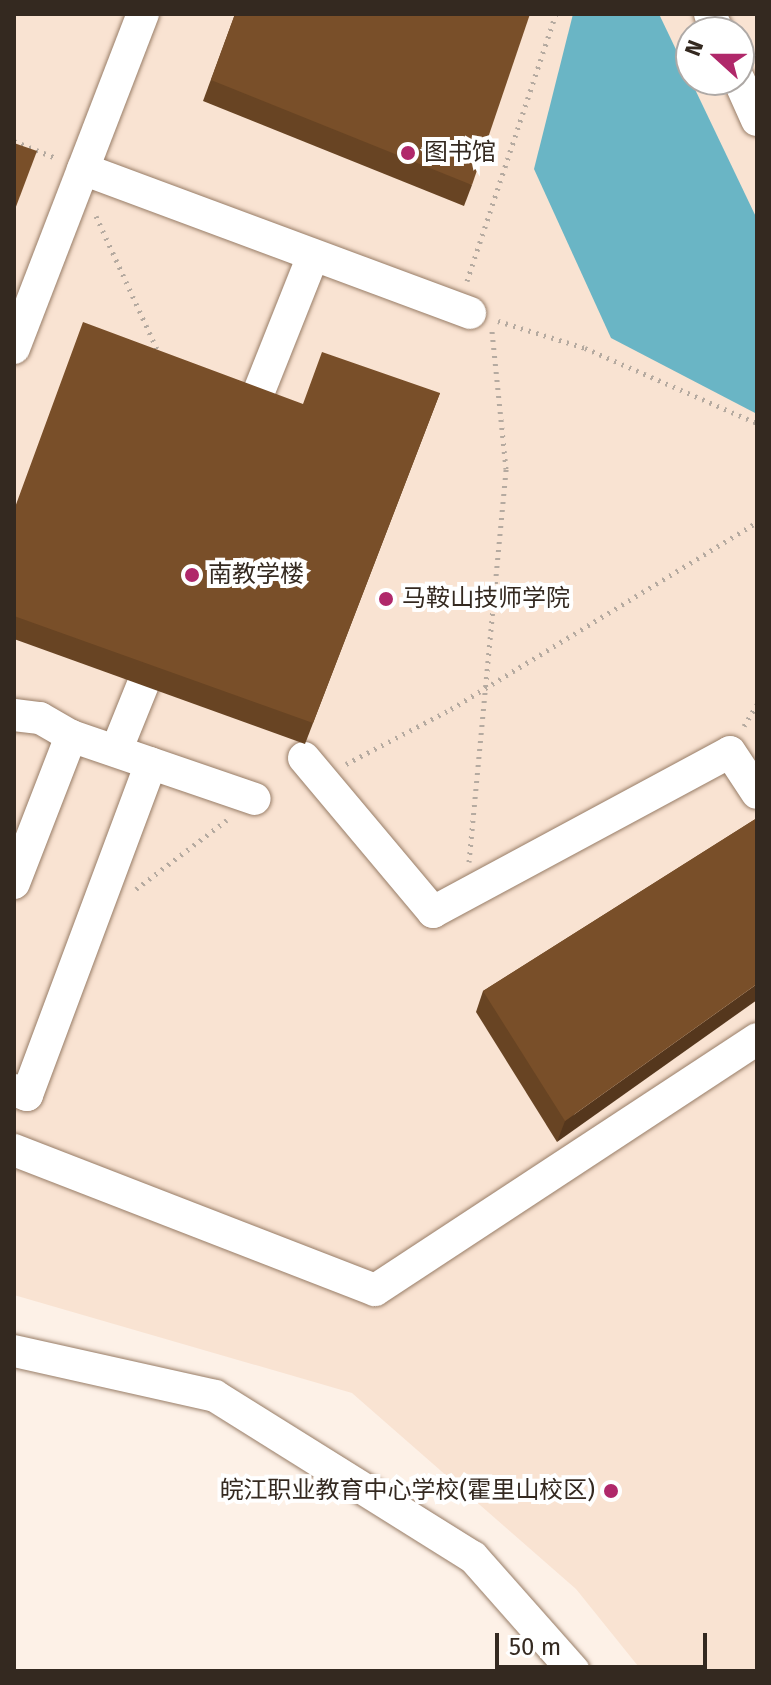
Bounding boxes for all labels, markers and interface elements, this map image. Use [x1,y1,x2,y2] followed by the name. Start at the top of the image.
[675,16,755,96] north arrow
[679,36,709,60] text: N
[424,139,496,167] place label: 图书馆
[399,144,417,162] marker: 图书馆
[208,561,304,589] place label: 南教学楼
[183,566,201,584] marker: 南教学楼
[402,585,570,613] place label: 马鞍山技师学院
[377,590,395,608] marker: 马鞍山技师学院
[219,1477,595,1505] place label: 皖江职业教育中心学校(霍里山校区)
[602,1482,620,1500] marker: 皖江职业教育中心学校(霍里山校区)
[499,1617,711,1667] scale bar
[509,1633,561,1661] text: 50 m

